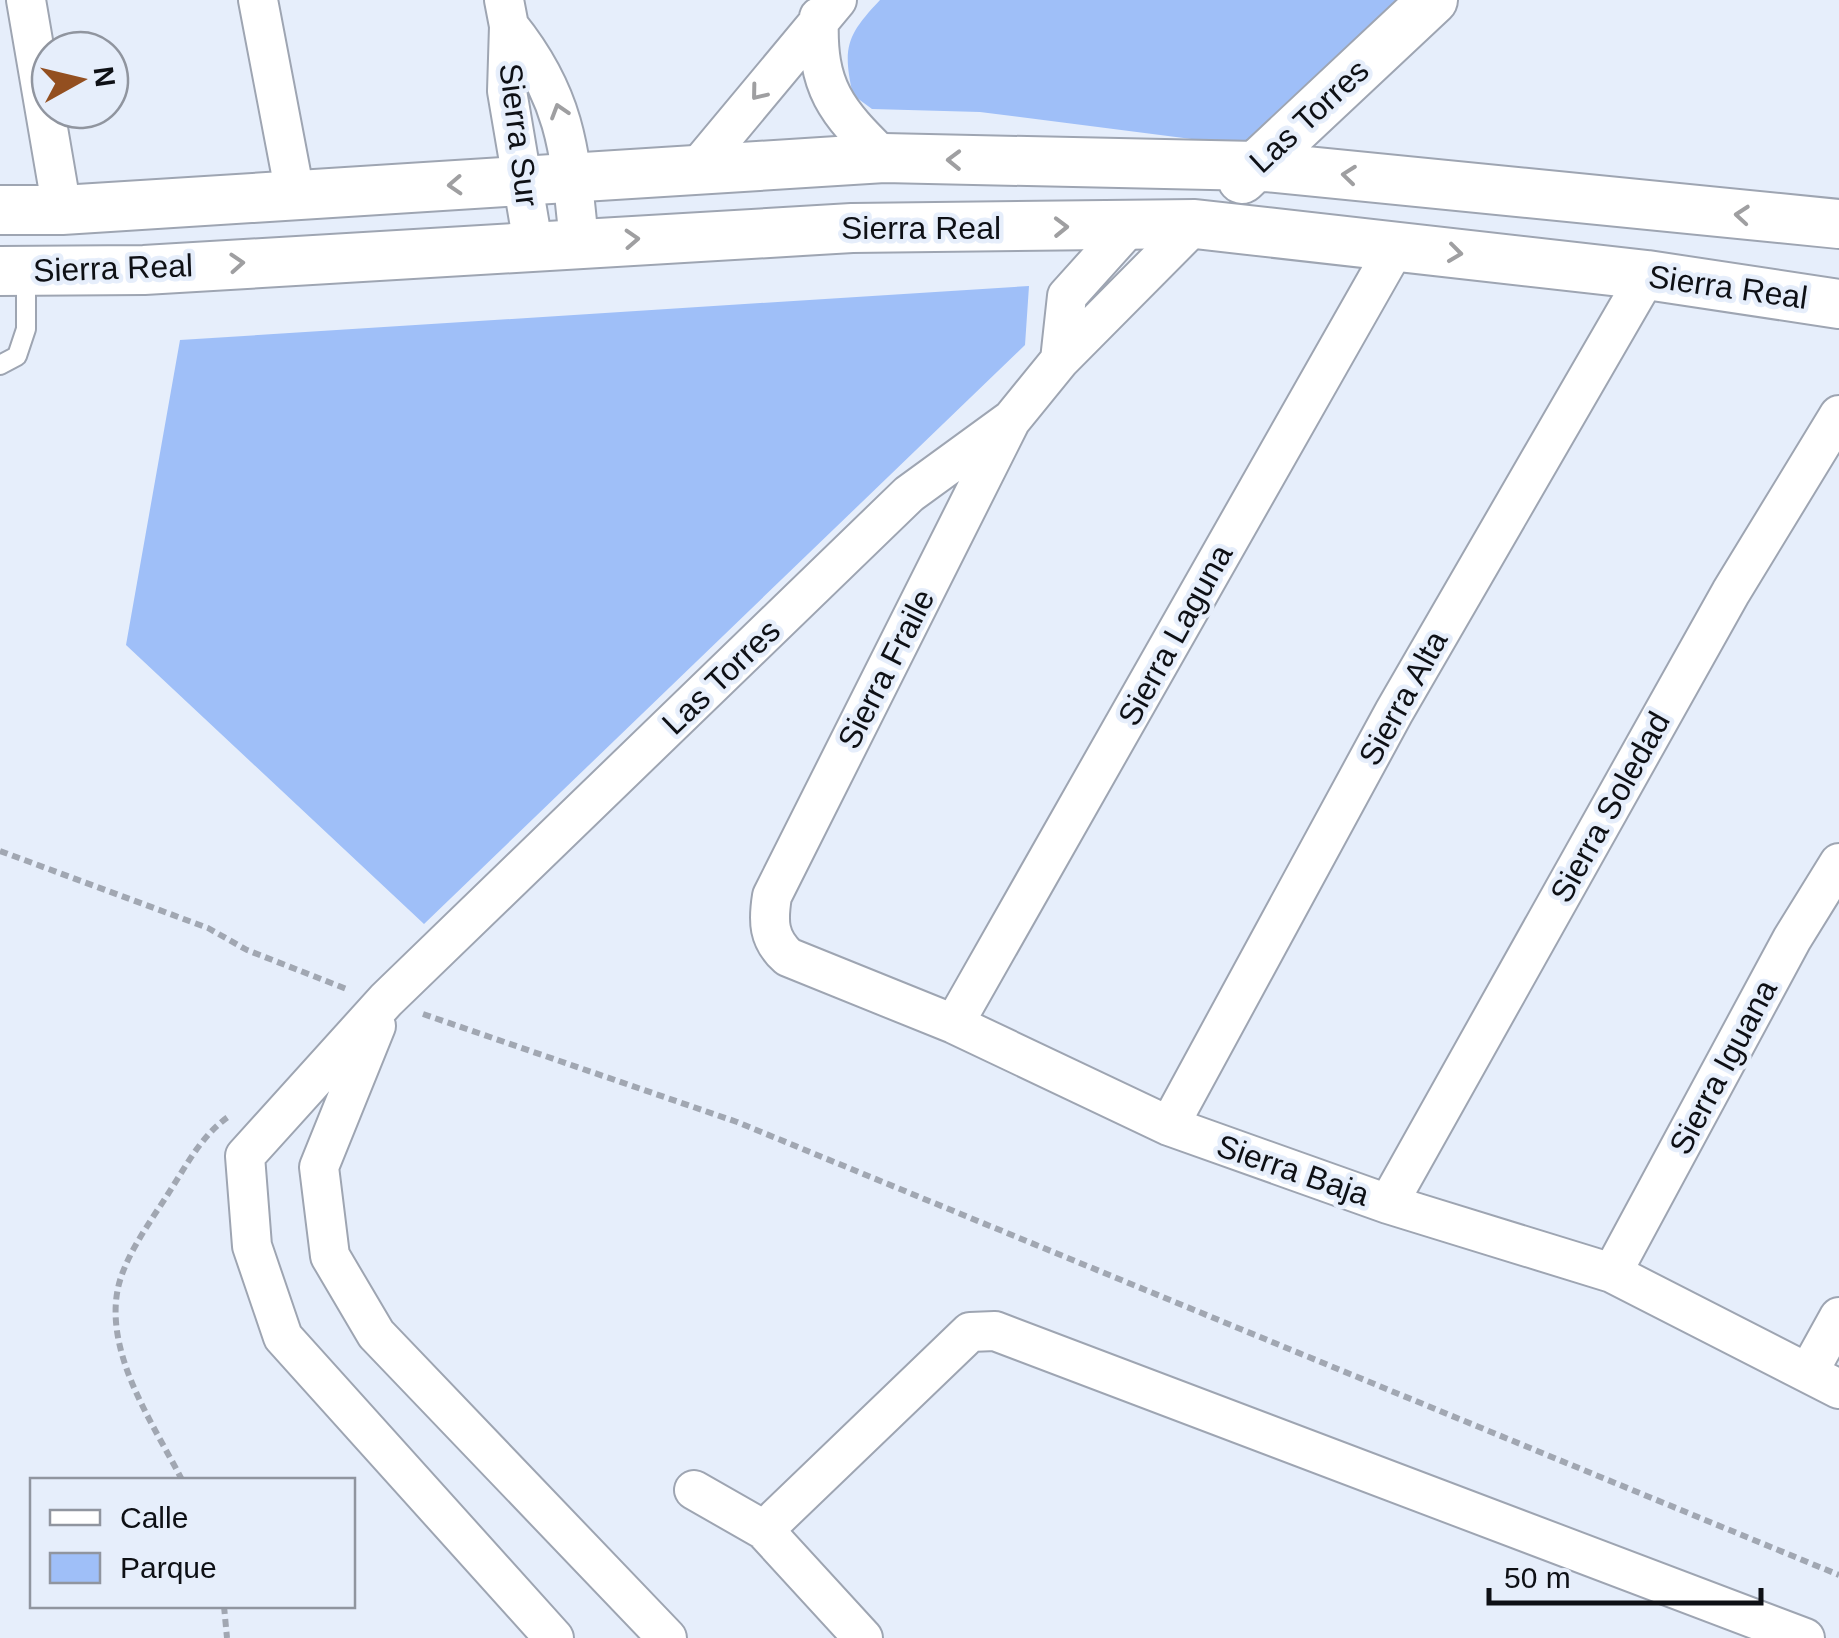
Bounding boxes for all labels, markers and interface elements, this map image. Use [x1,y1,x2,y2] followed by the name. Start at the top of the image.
[30,30,130,130] north arrow
[1242,52,1376,180] street label: Las Torres
[492,61,546,209] street label: Sierra Sur
[88,64,121,89] text: N
[752,82,770,100] one-way arrow
[550,104,570,121] one-way arrow
[946,150,962,171] one-way arrow
[1341,165,1357,187] one-way arrow
[447,174,463,195] one-way arrow
[1734,205,1750,226] one-way arrow
[841,210,1001,246] street label: Sierra Real
[1054,216,1070,238] one-way arrow
[624,229,640,250] one-way arrow
[1447,242,1463,263] one-way arrow
[32,247,194,289] street label: Sierra Real
[230,253,246,274] one-way arrow
[1646,258,1810,316] street label: Sierra Real
[1111,538,1240,732] street label: Sierra Laguna
[830,583,942,755] street label: Sierra Fraile
[655,612,787,742] street label: Las Torres
[1351,625,1455,771] street label: Sierra Alta
[1543,706,1677,908] street label: Sierra Soledad
[1662,974,1784,1160] street label: Sierra Iguana
[1212,1127,1374,1213] street label: Sierra Baja
[30,1478,355,1608] legend
[120,1501,188,1534] text: Calle
[1489,1543,1762,1605] scale bar
[120,1551,217,1584] text: Parque
[1504,1561,1571,1594] text: 50 m

